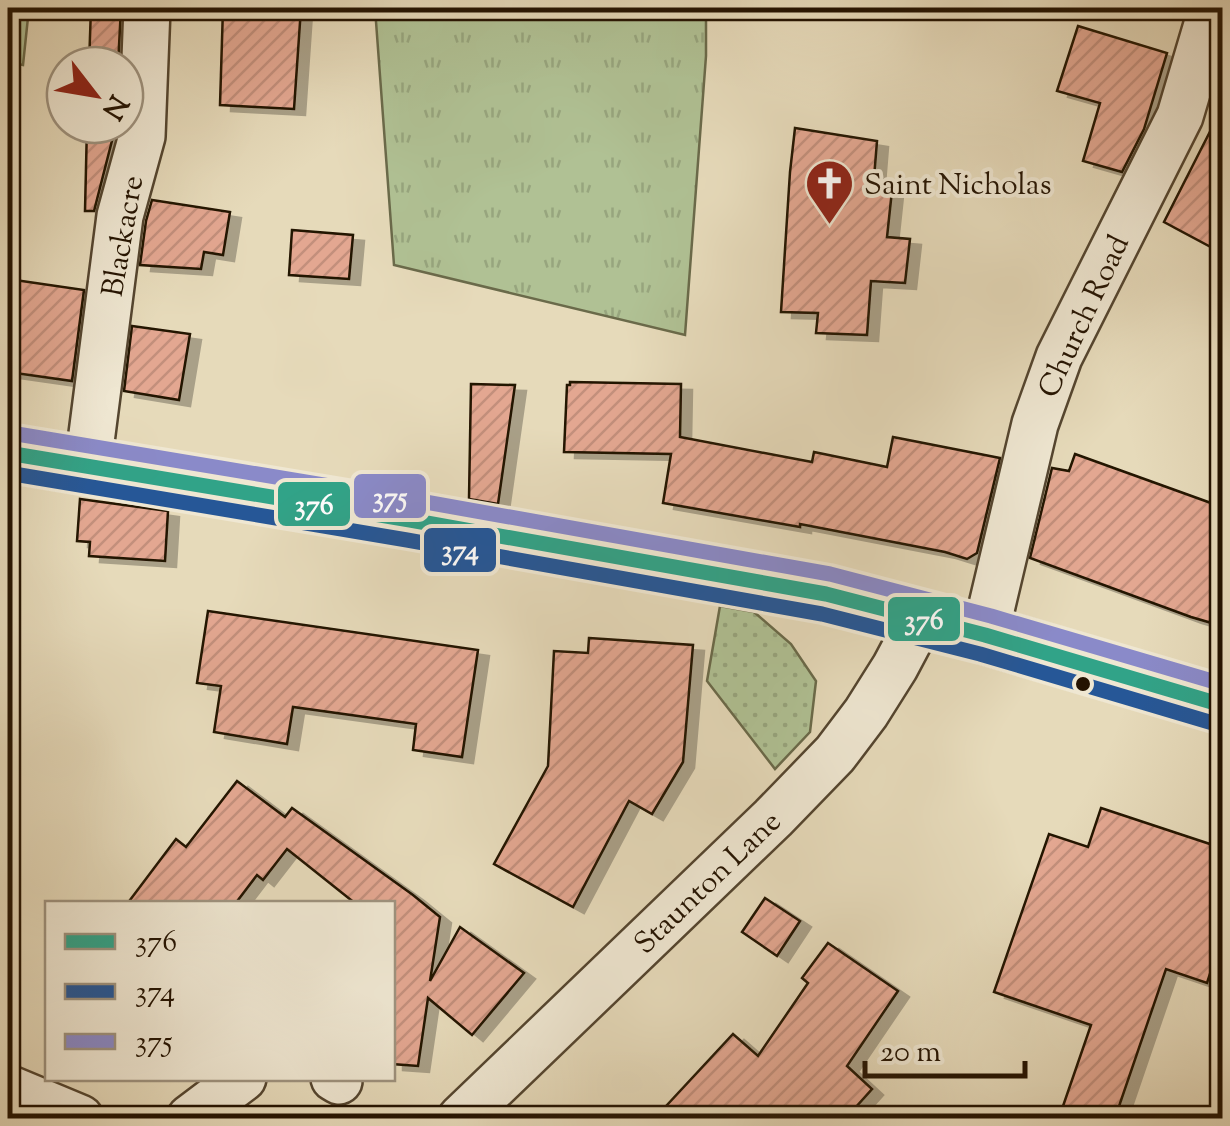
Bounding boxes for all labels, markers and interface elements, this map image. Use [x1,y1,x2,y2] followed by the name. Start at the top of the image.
[45,45,145,145] north arrow
[91,86,137,126] text: N
[803,158,855,226] church icon: Saint Nicholas
[864,165,1051,208] place label: Saint Nicholas
[93,172,156,300] street label: Blackacre
[1029,229,1142,405] street label: Church Road
[352,472,428,520] line badge: 375
[373,479,408,519] text: 375
[276,480,352,528] line badge: 376
[294,487,334,527] text: 376
[422,526,498,574] line badge: 374
[441,532,479,572] text: 374
[886,595,962,643] line badge: 376
[904,602,944,642] text: 376
[1073,674,1093,694] unlabelled marker
[625,802,792,965] street label: Staunton Lane
[45,901,395,1081] legend
[135,922,177,965] text: 376
[135,972,175,1015] text: 374
[865,1016,1025,1078] scale bar
[135,1022,172,1065] text: 375
[880,1032,941,1075] text: 20 m

